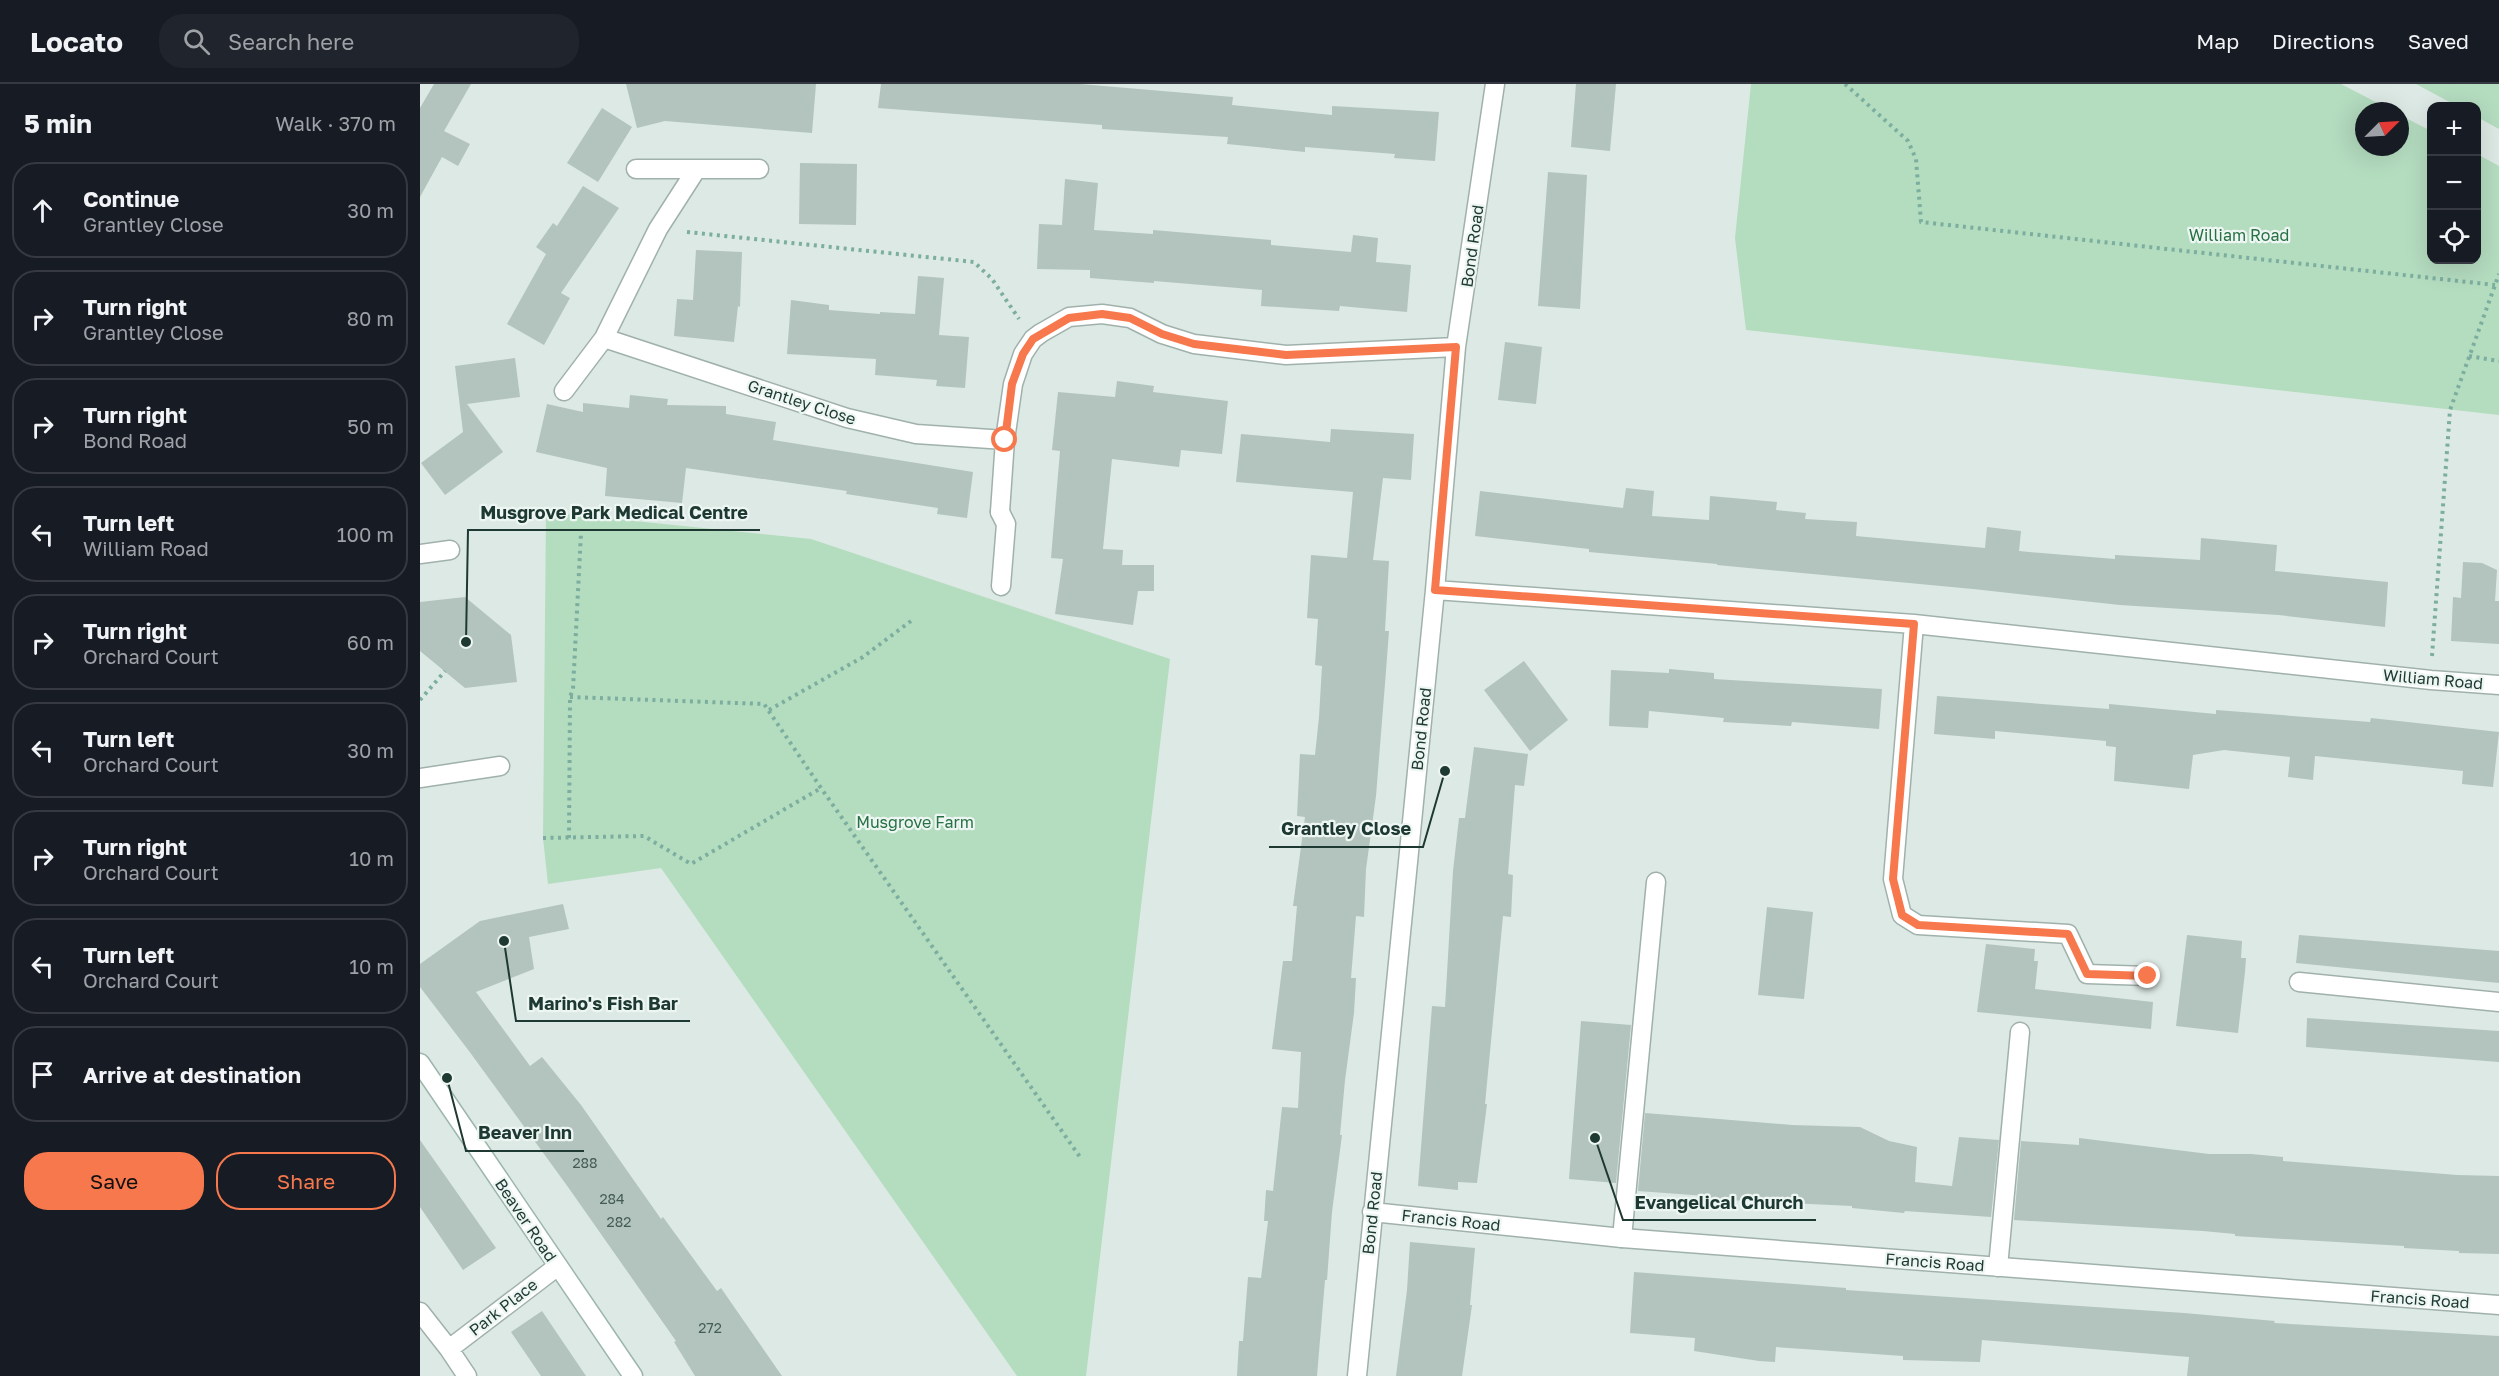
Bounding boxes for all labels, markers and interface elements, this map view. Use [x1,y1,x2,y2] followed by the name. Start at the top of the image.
[159,14,579,68] search box
[30,25,123,58] text: Locato
[180,25,213,58] icon: search
[228,28,354,55] text: Search here
[2196,28,2239,54] text: Map
[2272,28,2375,54] text: Directions
[2408,28,2469,54] text: Saved
[2355,102,2409,156] north arrow
[2427,102,2481,264] map controls
[2427,102,2481,156] button: +
[24,108,92,139] text: 5 min
[275,111,396,135] text: Walk · 370 m
[2427,156,2481,210] button: −
[83,185,179,212] text: Continue
[26,194,59,227] icon: ahead
[347,198,394,222] text: 30 m
[1456,203,1488,289] street label: Bond Road
[2427,210,2481,264] button: locate
[83,212,224,236] text: Grantley Close
[2189,225,2289,245] park label: William Road
[83,293,187,320] text: Turn right
[26,302,59,335] icon: right
[347,306,394,330] text: 80 m
[83,320,224,344] text: Grantley Close
[745,375,859,429] street label: Grantley Close
[83,401,187,428] text: Turn right
[26,410,59,443] icon: right
[347,414,394,438] text: 50 m
[991,426,1017,452] route start
[83,428,187,452] text: Bond Road
[468,494,760,530] callout: Musgrove Park Medical Centre
[480,501,748,523] text: Musgrove Park Medical Centre
[83,509,174,536] text: Turn left
[26,518,59,551] icon: left
[337,522,394,546] text: 100 m
[83,536,209,560] text: William Road
[83,617,187,644] text: Turn right
[26,626,59,659] icon: right
[347,630,394,654] text: 60 m
[83,644,219,668] text: Orchard Court
[2382,665,2484,693] street label: William Road
[1407,687,1435,771] street label: Bond Road
[83,725,174,752] text: Turn left
[26,734,59,767] icon: left
[347,738,394,762] text: 30 m
[83,752,219,776] text: Orchard Court
[1269,811,1423,847] callout: Grantley Close
[856,812,974,832] park label: Musgrove Farm
[1281,817,1411,839] text: Grantley Close
[83,833,187,860] text: Turn right
[26,842,59,875] icon: right
[349,846,394,870] text: 10 m
[83,860,219,884] text: Orchard Court
[83,941,174,968] text: Turn left
[26,950,59,983] icon: left
[349,954,394,978] text: 10 m
[2134,962,2160,988] route end
[83,968,219,992] text: Orchard Court
[516,985,690,1021] callout: Marino's Fish Bar
[528,992,678,1014] text: Marino's Fish Bar
[26,1058,59,1091] icon: arrive
[83,1061,301,1088] text: Arrive at destination
[466,1115,584,1151] callout: Beaver Inn
[478,1121,572,1143] text: Beaver Inn
[24,1152,204,1210] button: Save
[216,1152,396,1210] button: Share
[572,1154,598,1171] house number: 288
[1358,1171,1386,1255] street label: Bond Road
[491,1175,561,1265] street label: Beaver Road
[1623,1184,1816,1220] callout: Evangelical Church
[599,1190,625,1207] house number: 284
[1635,1191,1804,1213] text: Evangelical Church
[1401,1205,1501,1235] street label: Francis Road
[607,1213,631,1230] house number: 282
[1885,1249,1985,1275] street label: Francis Road
[465,1274,541,1340] street label: Park Place
[2370,1286,2470,1312] street label: Francis Road
[698,1319,722,1336] house number: 272

